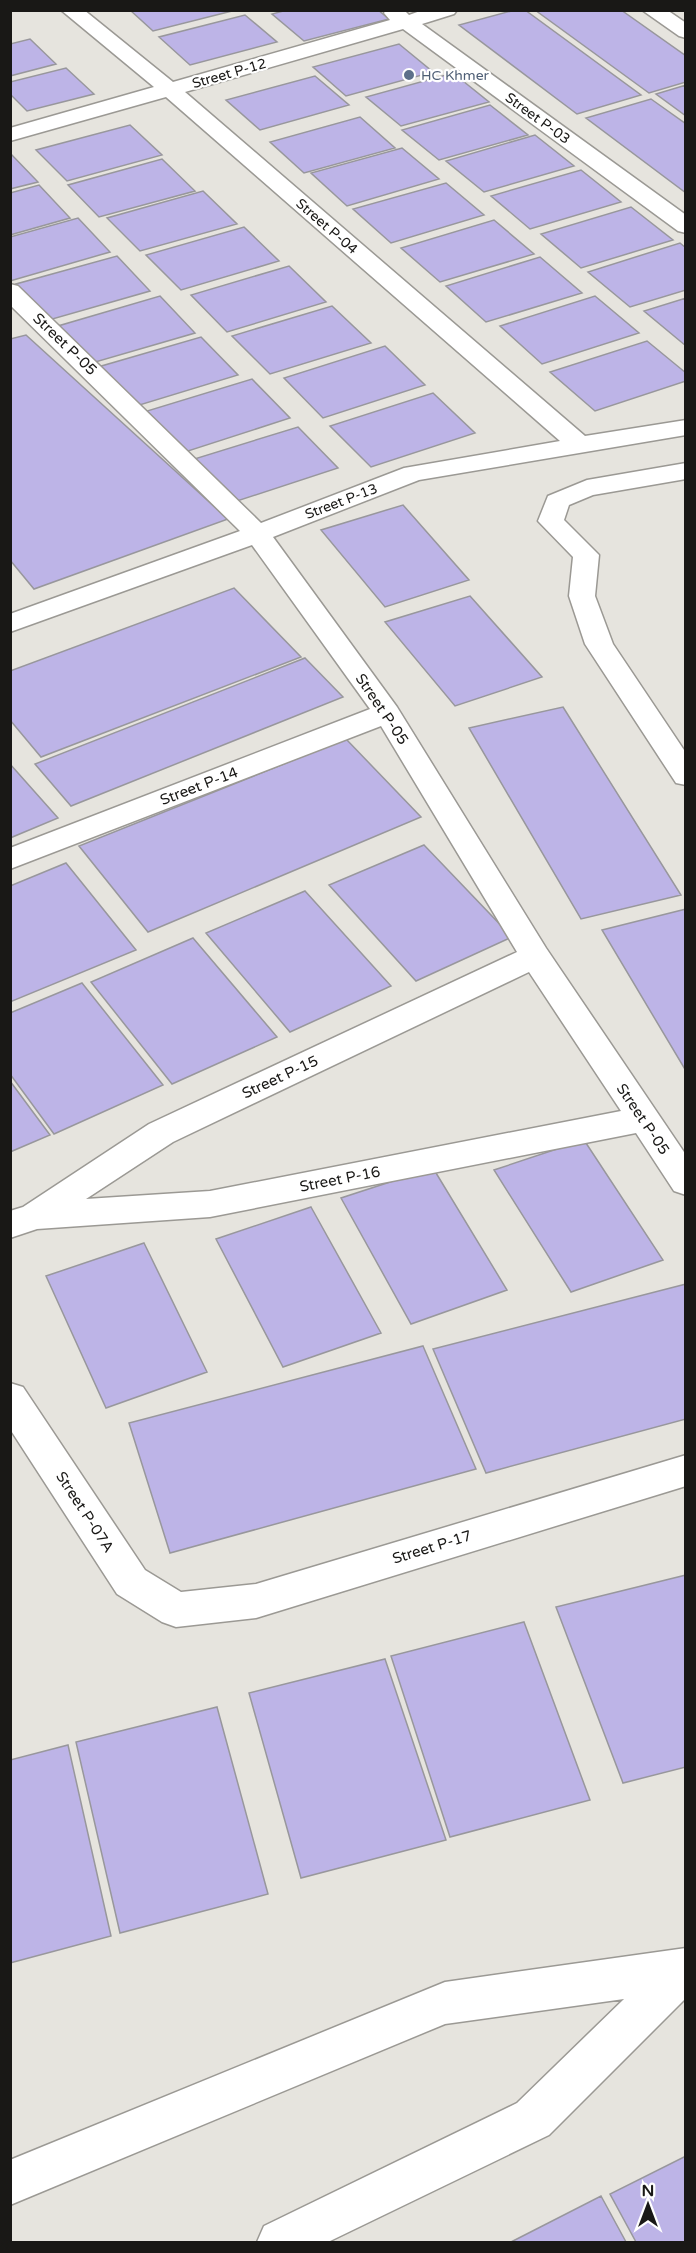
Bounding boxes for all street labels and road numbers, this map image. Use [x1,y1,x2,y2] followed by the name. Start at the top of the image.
[190,55,268,92] street label: Street P-12
[502,89,574,148] street label: Street P-03
[292,195,361,258] street label: Street P-04
[29,309,101,379] street label: Street P-05
[302,480,380,523] street label: Street P-13
[352,670,412,748] street label: Street P-05
[158,763,240,809] street label: Street P-14
[239,1052,321,1102] street label: Street P-15
[613,1080,673,1158] street label: Street P-05
[298,1162,382,1196] street label: Street P-16
[52,1468,118,1556] street label: Street P-07A
[390,1526,474,1568] street label: Street P-17

